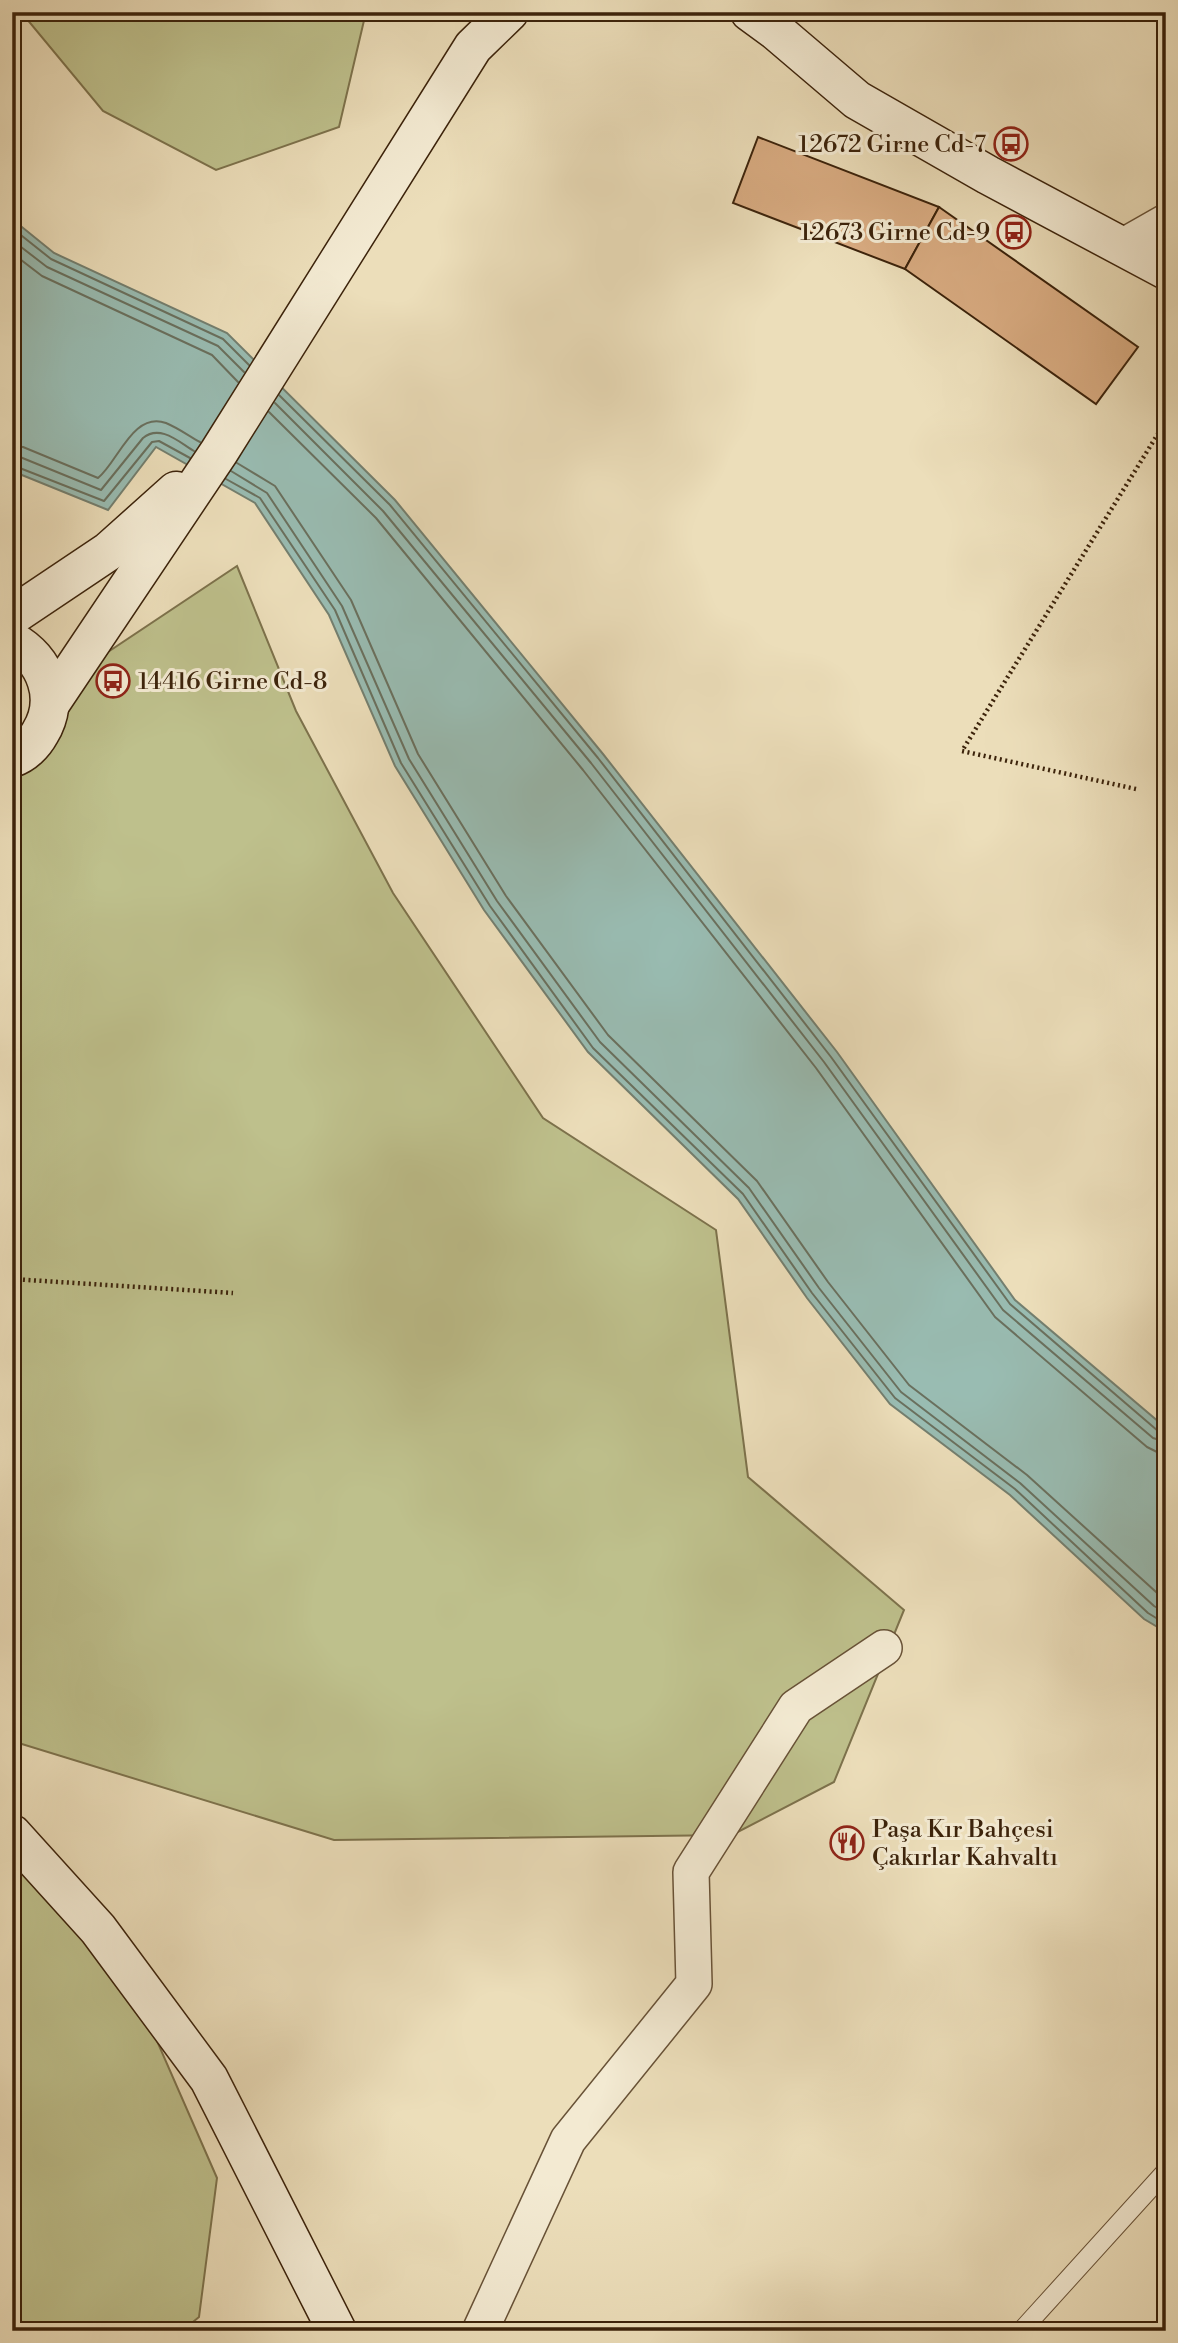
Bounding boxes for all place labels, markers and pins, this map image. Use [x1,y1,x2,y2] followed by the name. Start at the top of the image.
[992,125,1030,163] bus stop icon: 12672 Girne Cd-7
[798,130,986,160] place label: 12672 Girne Cd-7
[995,213,1033,251] bus stop icon: 12673 Girne Cd-9
[800,218,990,248] place label: 12673 Girne Cd-9
[94,662,132,700] bus stop icon: 14416 Girne Cd-8
[138,667,327,697] place label: 14416 Girne Cd-8
[872,1815,1058,1873] place label: Paşa Kır Bahçesi Çakırlar Kahvaltı
[828,1824,866,1862] restaurant icon: Paşa Kır Bahçesi Çakırlar Kahvaltı

